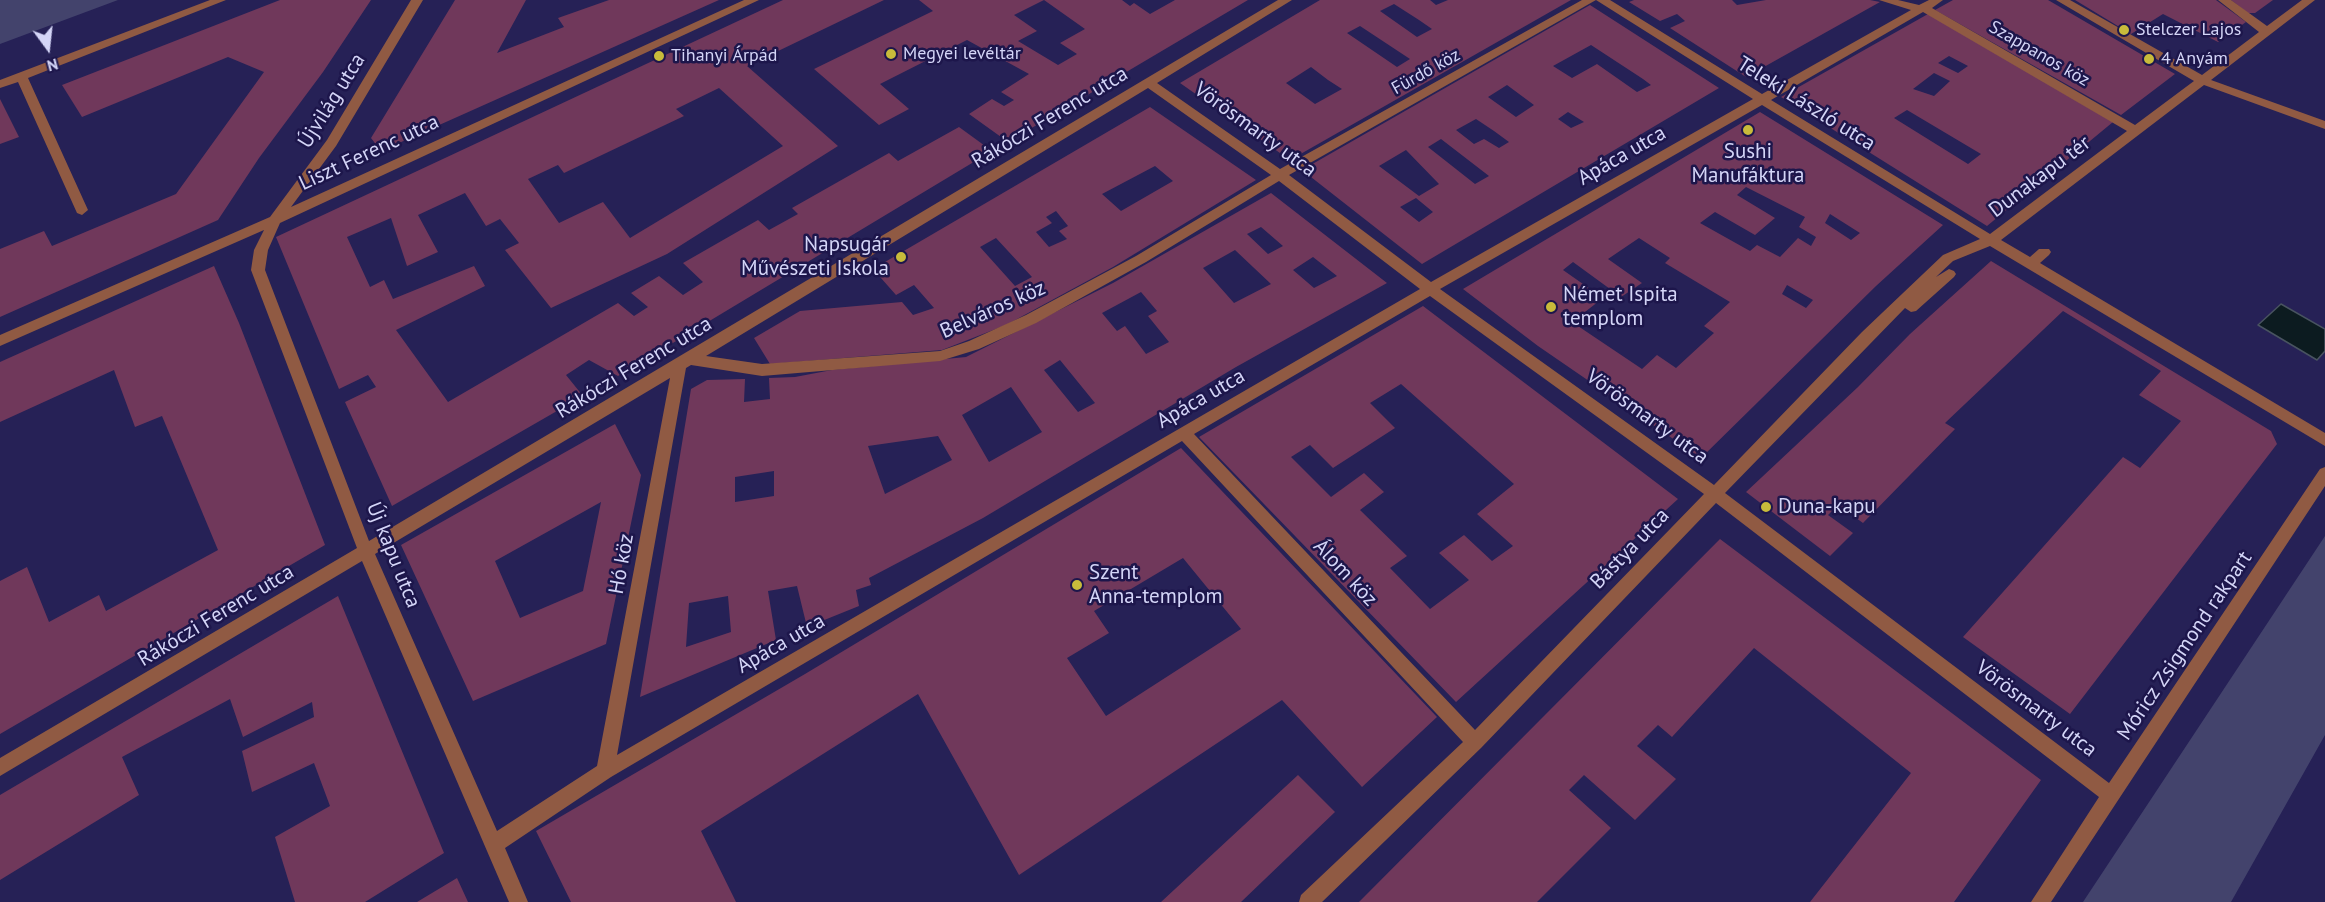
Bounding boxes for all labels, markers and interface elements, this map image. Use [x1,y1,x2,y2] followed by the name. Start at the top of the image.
[1985,16,2093,92] street label: Szappanos köz
[18,18,78,78] north arrow
[2136,19,2241,41] place label: Stelczer Lajos
[2117,23,2131,37] marker: Stelczer Lajos
[903,43,1021,65] place label: Megyei levéltár
[1388,44,1464,100] street label: Fürdő köz
[671,45,777,67] place label: Tihanyi Árpád
[884,47,898,61] marker: Megyei levéltár
[2161,48,2228,70] place label: 4 Anyám
[293,49,371,153] street label: Újvilág utca
[652,49,666,63] marker: Tihanyi Árpád
[1732,51,1880,157] street label: Teleki László utca
[2142,52,2156,66] marker: 4 Anyám
[45,54,60,76] text: N
[967,61,1133,175] street label: Rákóczi Ferenc utca
[1189,77,1321,183] street label: Vörösmarty utca
[295,110,443,196] street label: Liszt Ferenc utca
[1573,121,1671,191] street label: Apáca utca
[1741,123,1755,137] marker: Sushi Manufáktura
[1984,131,2096,223] street label: Dunakapu tér
[1691,139,1805,189] place label: Sushi Manufáktura
[741,232,889,282] place label: Napsugár Művészeti Iskola
[894,250,908,264] marker: Napsugár Művészeti Iskola
[936,276,1050,344] street label: Belváros köz
[1563,282,1678,332] place label: Német Ispita templom
[1544,300,1558,314] marker: Német Ispita templom
[551,311,717,425] street label: Rákóczi Ferenc utca
[1152,364,1250,434] street label: Apáca utca
[1581,364,1713,470] street label: Vörösmarty utca
[1778,494,1876,520] place label: Duna-kapu
[360,498,426,612] street label: Új kapu utca
[1759,500,1773,514] marker: Duna-kapu
[1585,503,1675,595] street label: Bástya utca
[604,532,640,596] street label: Hó köz
[1308,534,1382,612] street label: Álom köz
[2112,547,2258,745] street label: Móricz Zsigmond rakpart
[133,559,299,673] street label: Rákóczi Ferenc utca
[1089,560,1223,610] place label: Szent Anna-templom
[1070,578,1084,592] marker: Szent Anna-templom
[732,609,830,679] street label: Apáca utca
[1970,655,2102,763] street label: Vörösmarty utca

